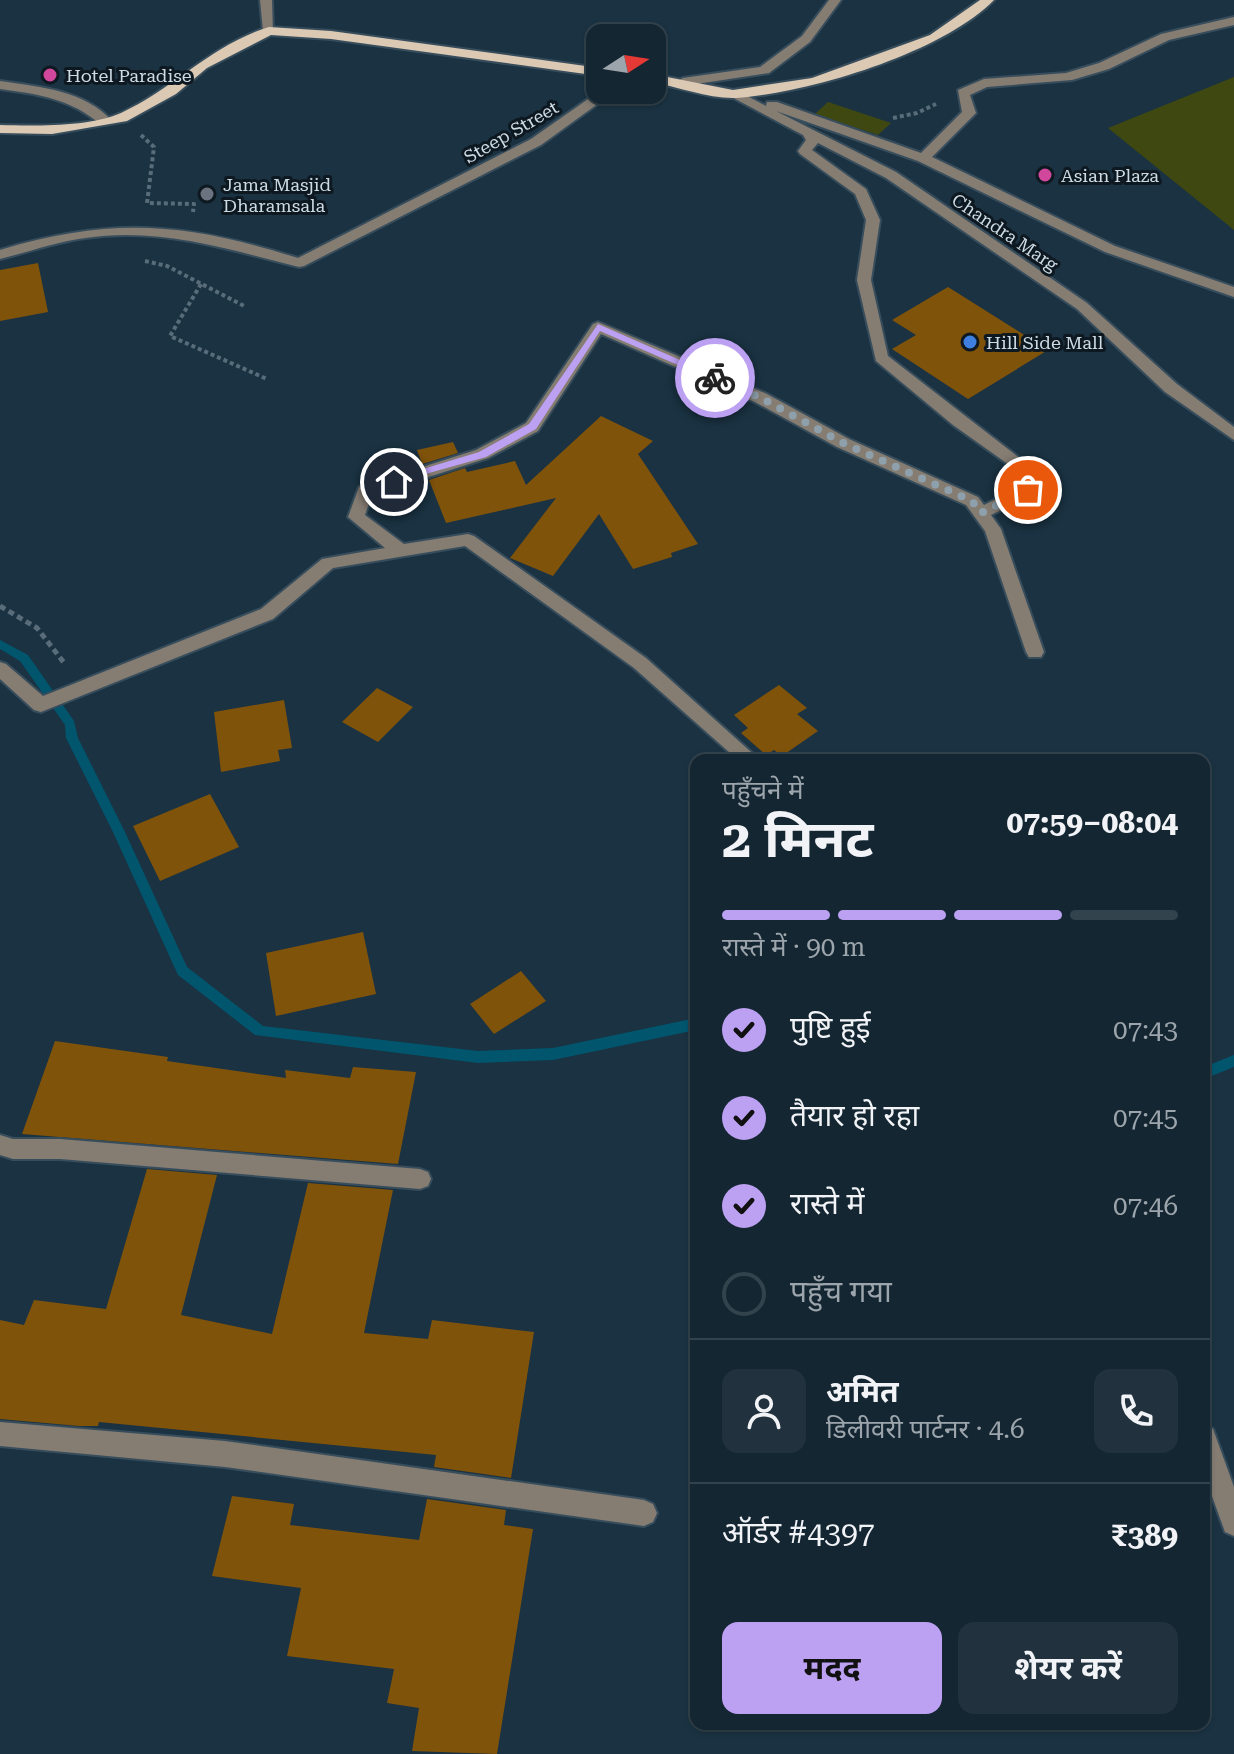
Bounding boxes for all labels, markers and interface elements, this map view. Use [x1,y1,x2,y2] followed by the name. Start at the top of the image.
[586,24,666,104] north arrow
[586,24,666,104] map controls
[66,65,192,86] place label: Hotel Paradise
[41,66,59,84] marker: Hotel Paradise
[460,96,562,167] street label: Steep Street
[1061,165,1159,186] place label: Asian Plaza
[1036,166,1054,184] marker: Asian Plaza
[223,174,332,216] place label: Jama Masjid Dharamsala
[198,185,216,203] marker: Jama Masjid Dharamsala
[948,189,1063,276] street label: Chandra Marg
[986,332,1104,353] place label: Hill Side Mall
[961,333,979,351] marker: Hill Side Mall
[675,338,755,418] courier
[693,356,737,400] icon: bike
[360,448,428,516] pin
[994,456,1062,524] pin
[372,460,416,504] icon: home
[1006,468,1050,512] icon: bag
[722,775,804,805] text: पहुँचने में
[1006,805,1178,840] text: 07:59–08:04
[722,809,873,870] text: 2 मिनट
[722,932,866,962] text: रास्ते में · 90 m
[722,1008,766,1052] icon: check
[790,1010,871,1045] text: पुष्टि हुई
[1113,1015,1178,1045] text: 07:43
[722,1096,766,1140] icon: check
[790,1098,919,1133] text: तैयार हो रहा
[1113,1103,1178,1133] text: 07:45
[722,1184,766,1228] icon: check
[790,1186,864,1221] text: रास्ते में
[1113,1191,1178,1221] text: 07:46
[790,1274,892,1309] text: पहुँच गया
[722,1369,806,1453] button: person
[1094,1369,1178,1453] button: phone
[826,1374,899,1409] text: अमित
[826,1414,1025,1444] text: डिलीवरी पार्टनर · 4.6
[722,1515,875,1550] text: ऑर्डर #4397
[1111,1518,1178,1553] text: ₹389
[722,1622,942,1714] button: मदद
[958,1622,1178,1714] button: शेयर करें

